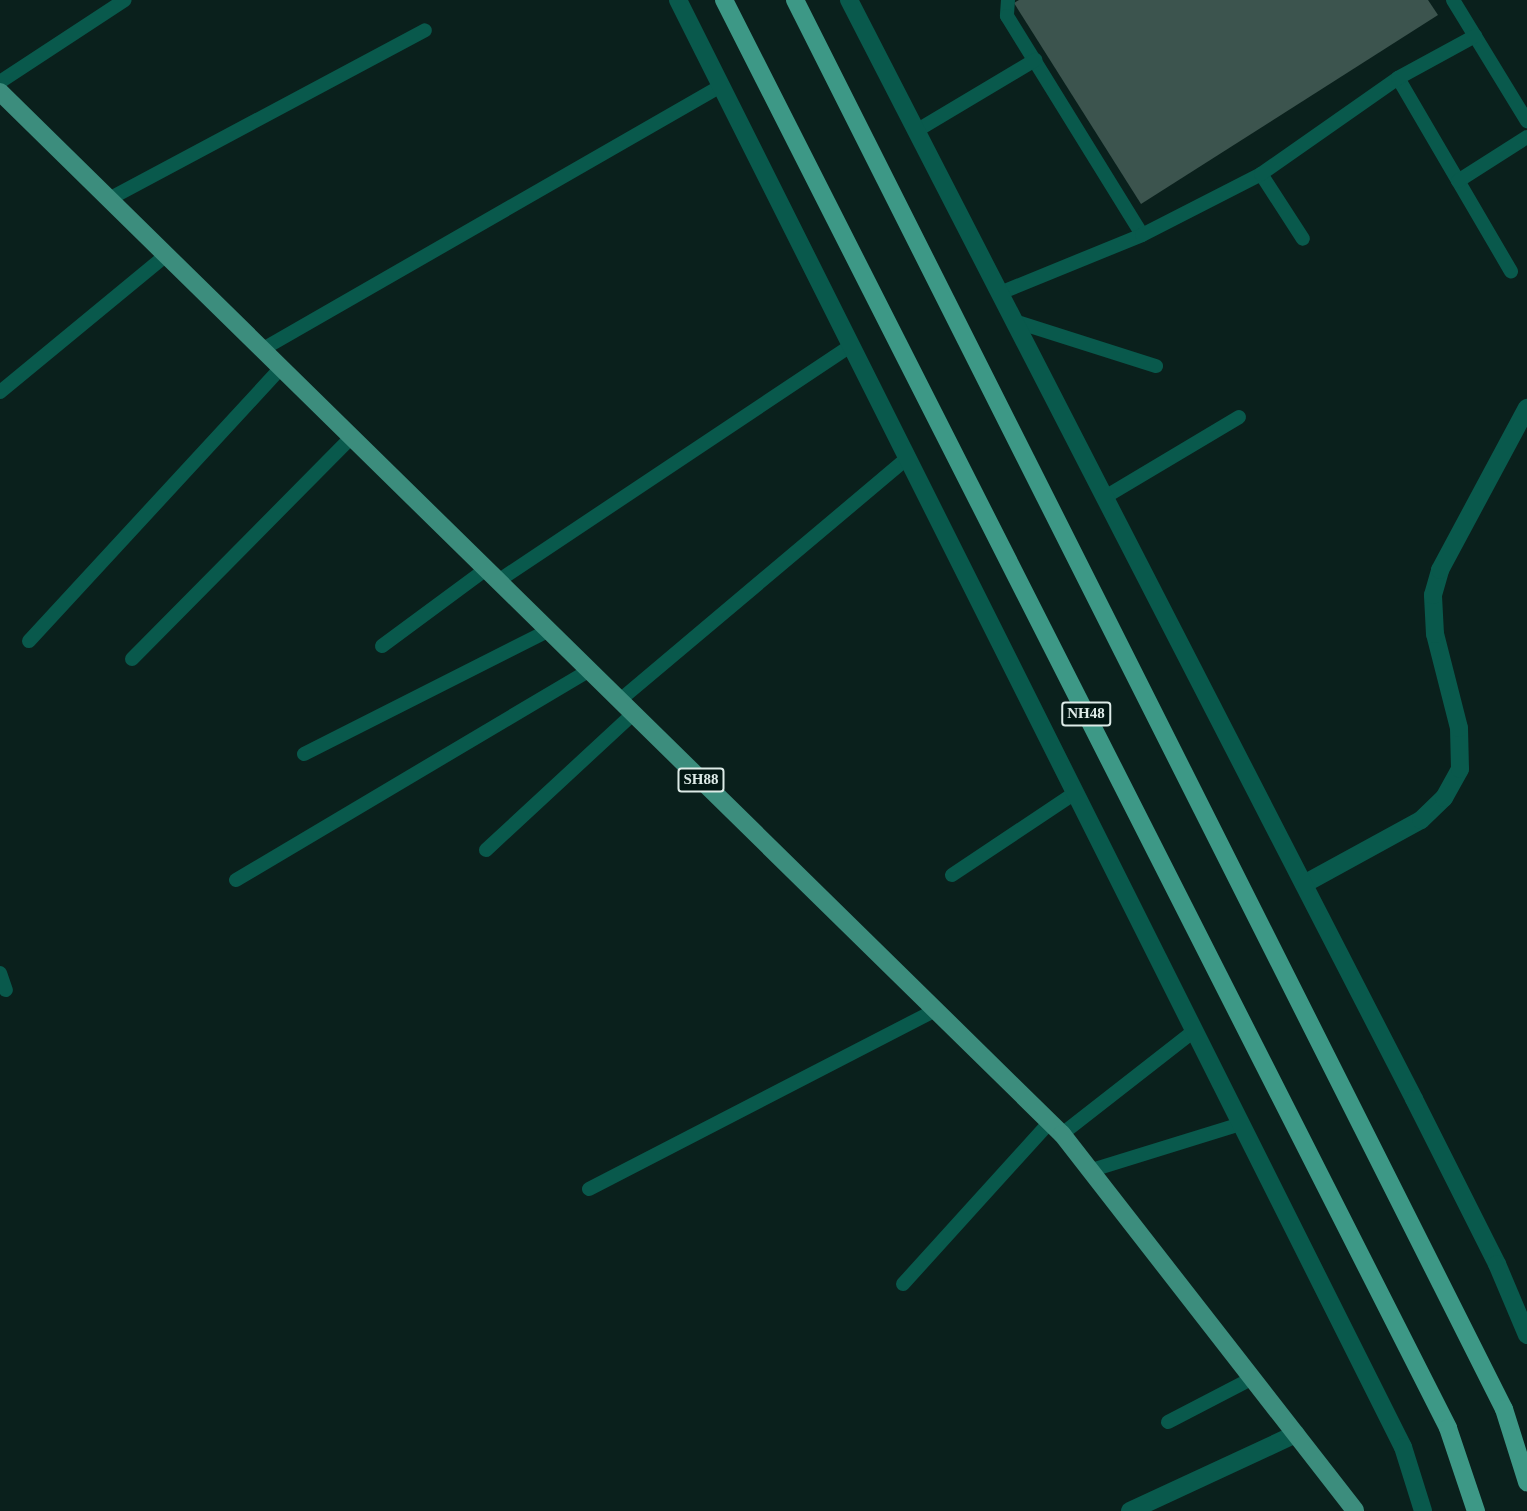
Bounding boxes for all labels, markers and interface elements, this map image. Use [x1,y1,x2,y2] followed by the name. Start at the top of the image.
[1060,702,1112,726] road number: NH48
[677,768,725,792] road number: SH88

